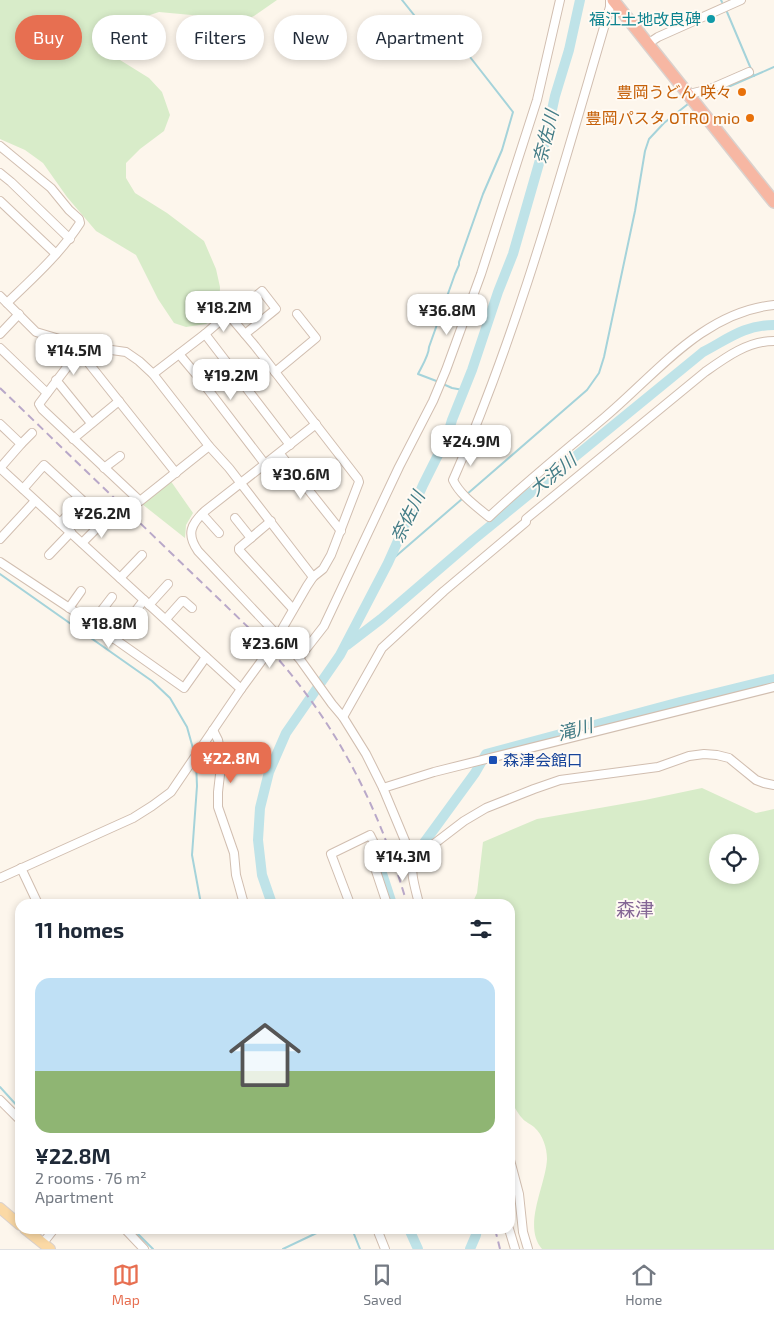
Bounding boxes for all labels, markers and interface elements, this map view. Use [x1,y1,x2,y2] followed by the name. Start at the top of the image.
[589,9,701,28] place label: 福江土地改良碑
[705,13,717,25] marker: 福江土地改良碑
[15,15,82,60] chip: Buy
[92,15,166,60] chip: Rent
[176,15,264,60] chip: Filters
[274,15,347,60] chip: New
[357,15,482,60] chip: Apartment
[616,82,732,101] place label: 豊岡うどん 咲々
[736,86,748,98] marker: 豊岡うどん 咲々
[528,106,563,166] water label: 奈佐川
[585,108,740,127] place label: 豊岡パスタ OTRO mio
[744,112,756,124] marker: 豊岡パスタ OTRO mio
[183,290,265,333] pin: ¥18.2M
[406,294,488,336] pin: ¥36.8M
[196,297,252,316] text: ¥18.2M
[418,300,476,319] text: ¥36.8M
[33,334,115,376] pin: ¥14.5M
[46,340,102,359] text: ¥14.5M
[190,358,272,401] pin: ¥19.2M
[204,365,258,384] text: ¥19.2M
[430,424,512,467] pin: ¥24.9M
[442,431,500,450] text: ¥24.9M
[524,447,582,500] water label: 大浜川
[260,458,342,500] pin: ¥30.6M
[272,464,330,483] text: ¥30.6M
[385,486,430,546] water label: 奈佐川
[61,496,143,539] pin: ¥26.2M
[73,503,131,522] text: ¥26.2M
[68,606,150,649] pin: ¥18.8M
[81,613,137,632] text: ¥18.8M
[229,626,311,669] pin: ¥23.6M
[242,633,298,652] text: ¥23.6M
[555,713,597,744] water label: 滝川
[190,742,272,784] pin: ¥22.8M
[202,748,260,767] text: ¥22.8M
[503,750,583,769] place label: 森津会館口
[487,754,499,766] marker: 森津会館口
[709,834,759,884] map controls
[709,834,759,884] button: locate
[362,840,444,882] pin: ¥14.3M
[375,846,431,865] text: ¥14.3M
[616,897,654,920] district label: 森津
[467,915,495,943] icon: filters
[35,917,124,942] text: 11 homes
[220,1010,310,1100] icon: home
[35,1143,111,1168] text: ¥22.8M
[35,1168,147,1187] text: 2 rooms · 76 m²
[35,1187,114,1206] text: Apartment
[112,1261,140,1308] tab: Map
[363,1261,402,1308] tab: Saved
[625,1261,662,1308] tab: Home

